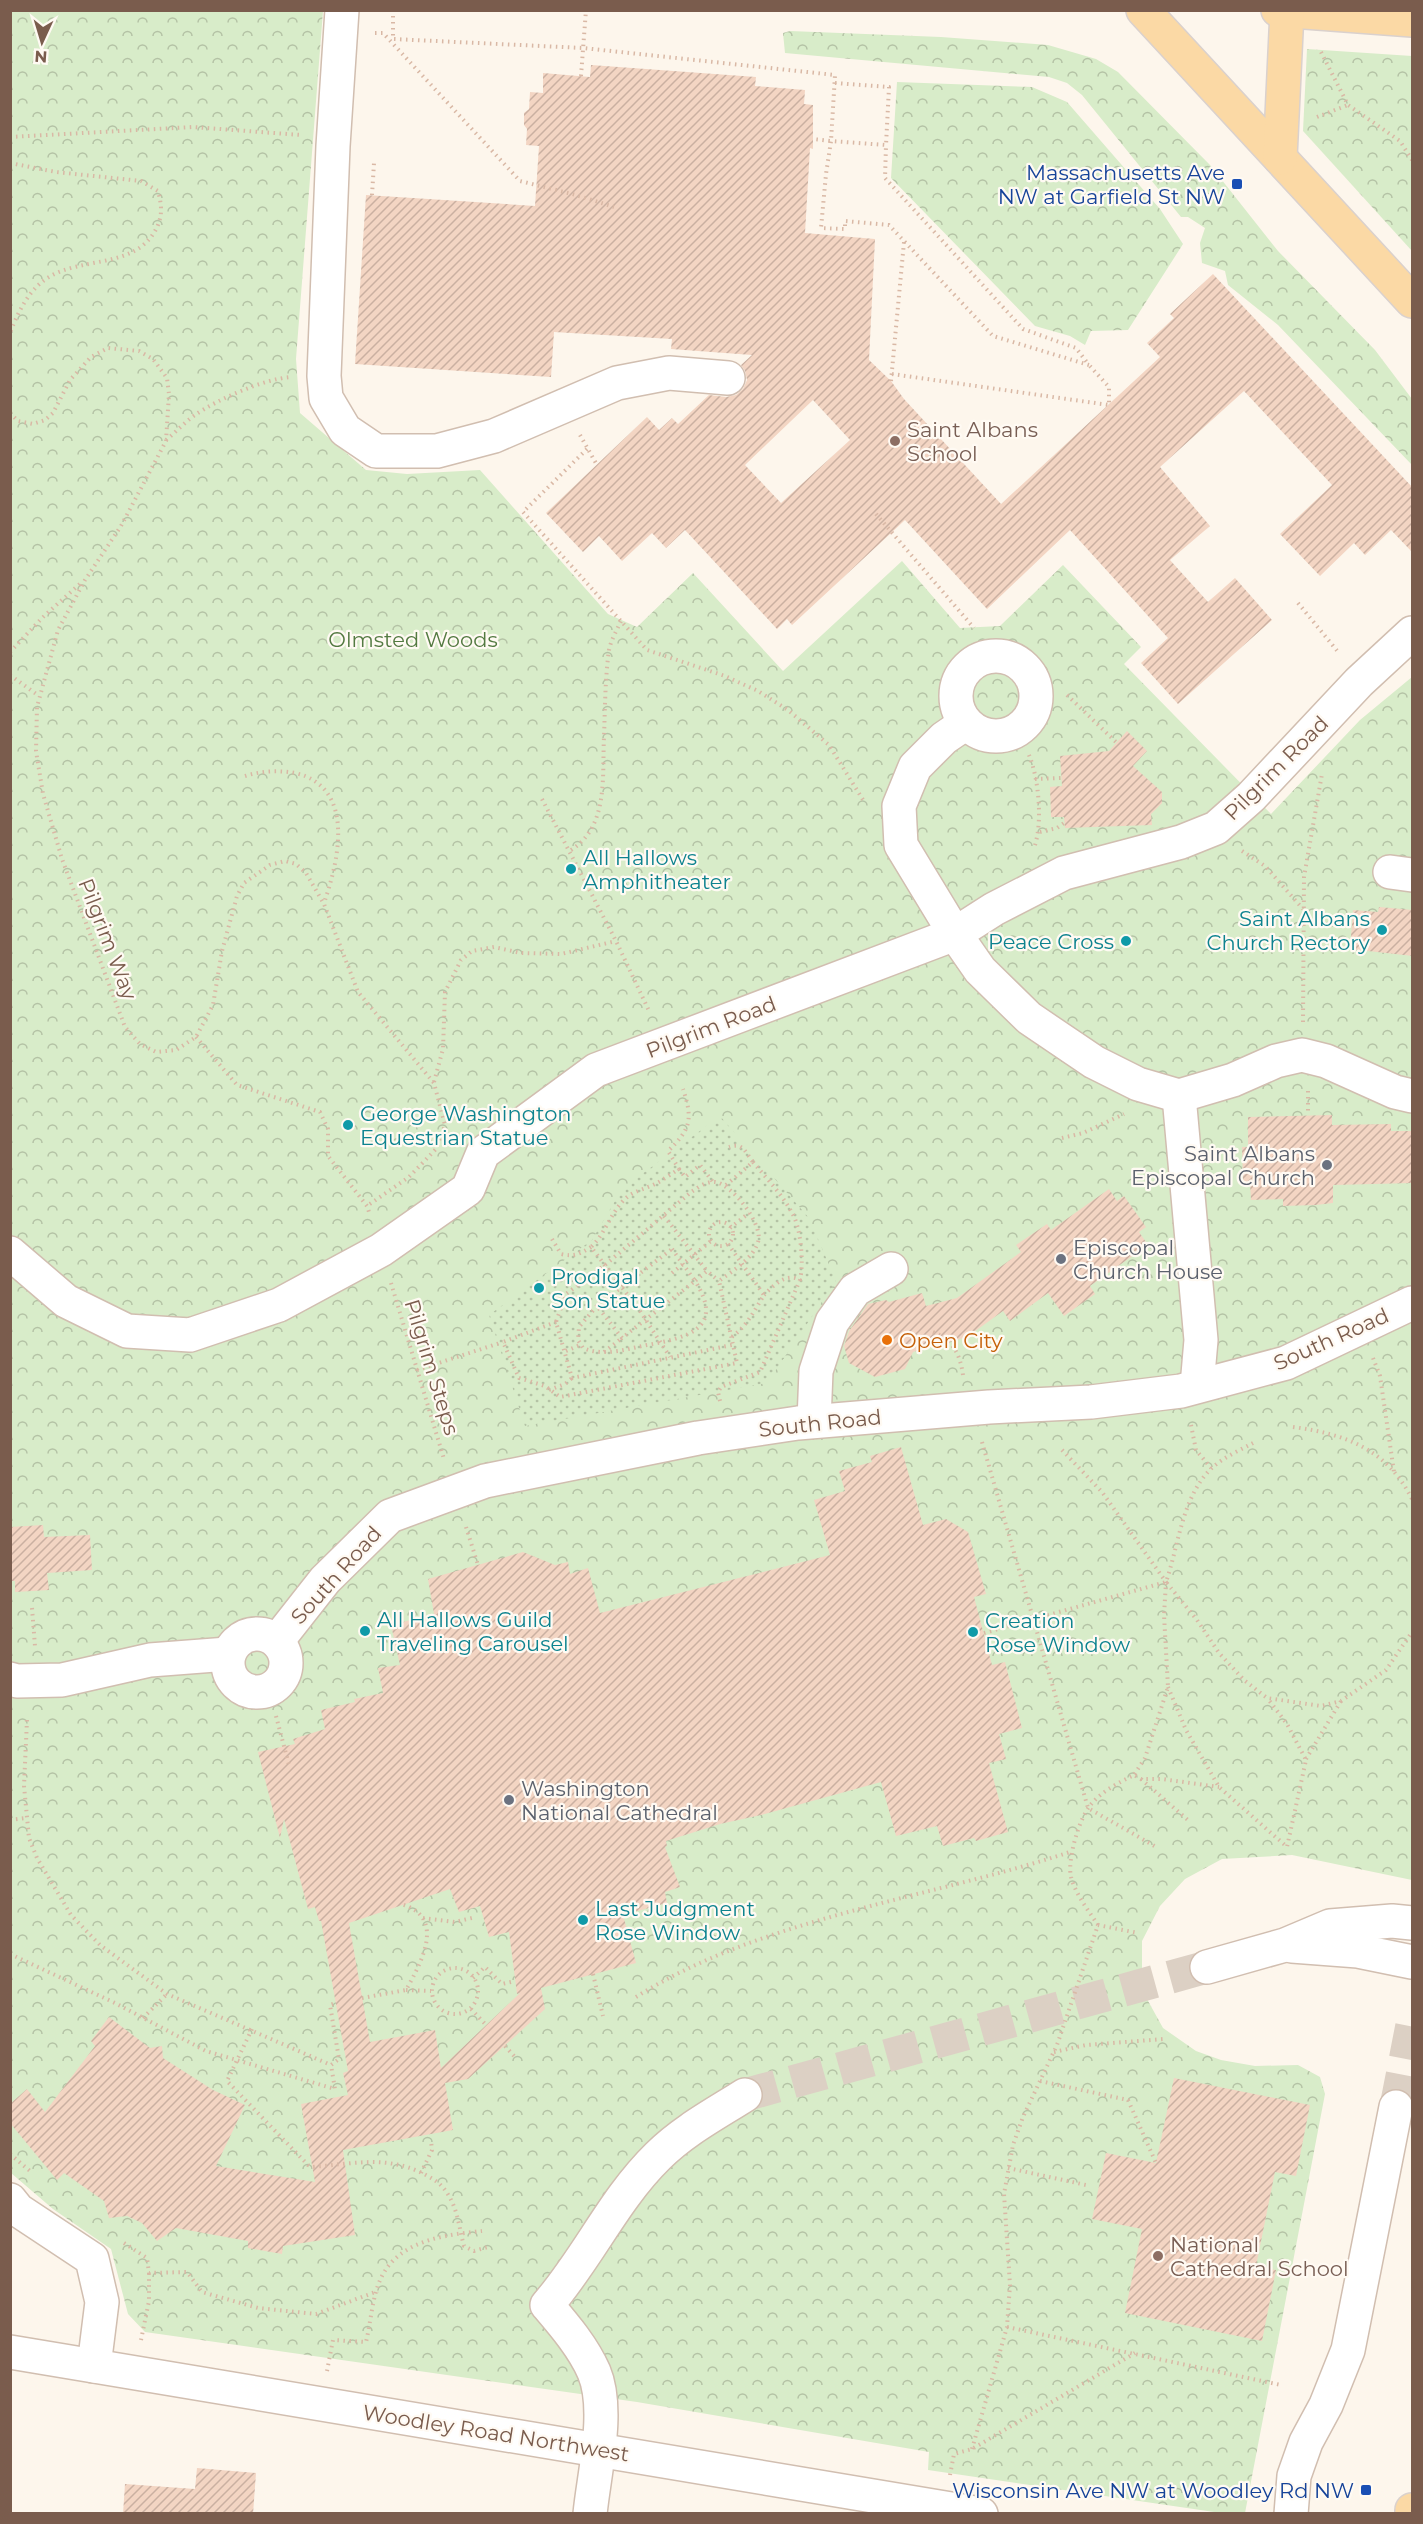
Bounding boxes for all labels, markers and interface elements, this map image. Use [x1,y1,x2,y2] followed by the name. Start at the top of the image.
[12,12,72,72] north arrow
[34,47,48,66] text: N
[998,160,1225,209] place label: Massachusetts Ave NW at Garfield St NW
[1230,177,1244,191] marker: Massachusetts Ave NW at Garfield St NW
[907,417,1038,466] place label: Saint Albans School
[888,434,902,448] marker: Saint Albans School
[328,627,498,652] park label: Olmsted Woods
[1219,711,1333,825] street label: Pilgrim Road
[583,845,731,894] place label: All Hallows Amphitheater
[564,862,578,876] marker: All Hallows Amphitheater
[73,875,143,1004] street label: Pilgrim Way
[1207,906,1371,955] place label: Saint Albans Church Rectory
[1375,923,1389,937] marker: Saint Albans Church Rectory
[988,929,1114,954] place label: Peace Cross
[1119,934,1133,948] marker: Peace Cross
[642,991,780,1063] street label: Pilgrim Road
[360,1101,572,1150] place label: George Washington Equestrian Statue
[341,1118,355,1132] marker: George Washington Equestrian Statue
[1131,1141,1315,1190] place label: Saint Albans Episcopal Church
[1320,1158,1334,1172] marker: Saint Albans Episcopal Church
[1073,1235,1223,1284] place label: Episcopal Church House
[1054,1252,1068,1266] marker: Episcopal Church House
[551,1264,666,1313] place label: Prodigal Son Statue
[532,1281,546,1295] marker: Prodigal Son Statue
[399,1296,465,1438] street label: Pilgrim Steps
[1270,1302,1392,1376] street label: South Road
[899,1328,1003,1353] place label: Open City
[880,1333,894,1347] marker: Open City
[757,1404,883,1442] street label: South Road
[285,1521,387,1629] street label: South Road
[377,1607,569,1656] place label: All Hallows Guild Traveling Carousel
[985,1608,1131,1657] place label: Creation Rose Window
[358,1624,372,1638] marker: All Hallows Guild Traveling Carousel
[966,1625,980,1639] marker: Creation Rose Window
[521,1776,718,1825] place label: Washington National Cathedral
[502,1793,516,1807] marker: Washington National Cathedral
[595,1896,755,1945] place label: Last Judgment Rose Window
[576,1913,590,1927] marker: Last Judgment Rose Window
[1170,2232,1349,2281] place label: National Cathedral School
[1151,2249,1165,2263] marker: National Cathedral School
[361,2400,631,2466] street label: Woodley Road Northwest
[952,2478,1354,2503] place label: Wisconsin Ave NW at Woodley Rd NW
[1359,2483,1373,2497] marker: Wisconsin Ave NW at Woodley Rd NW

